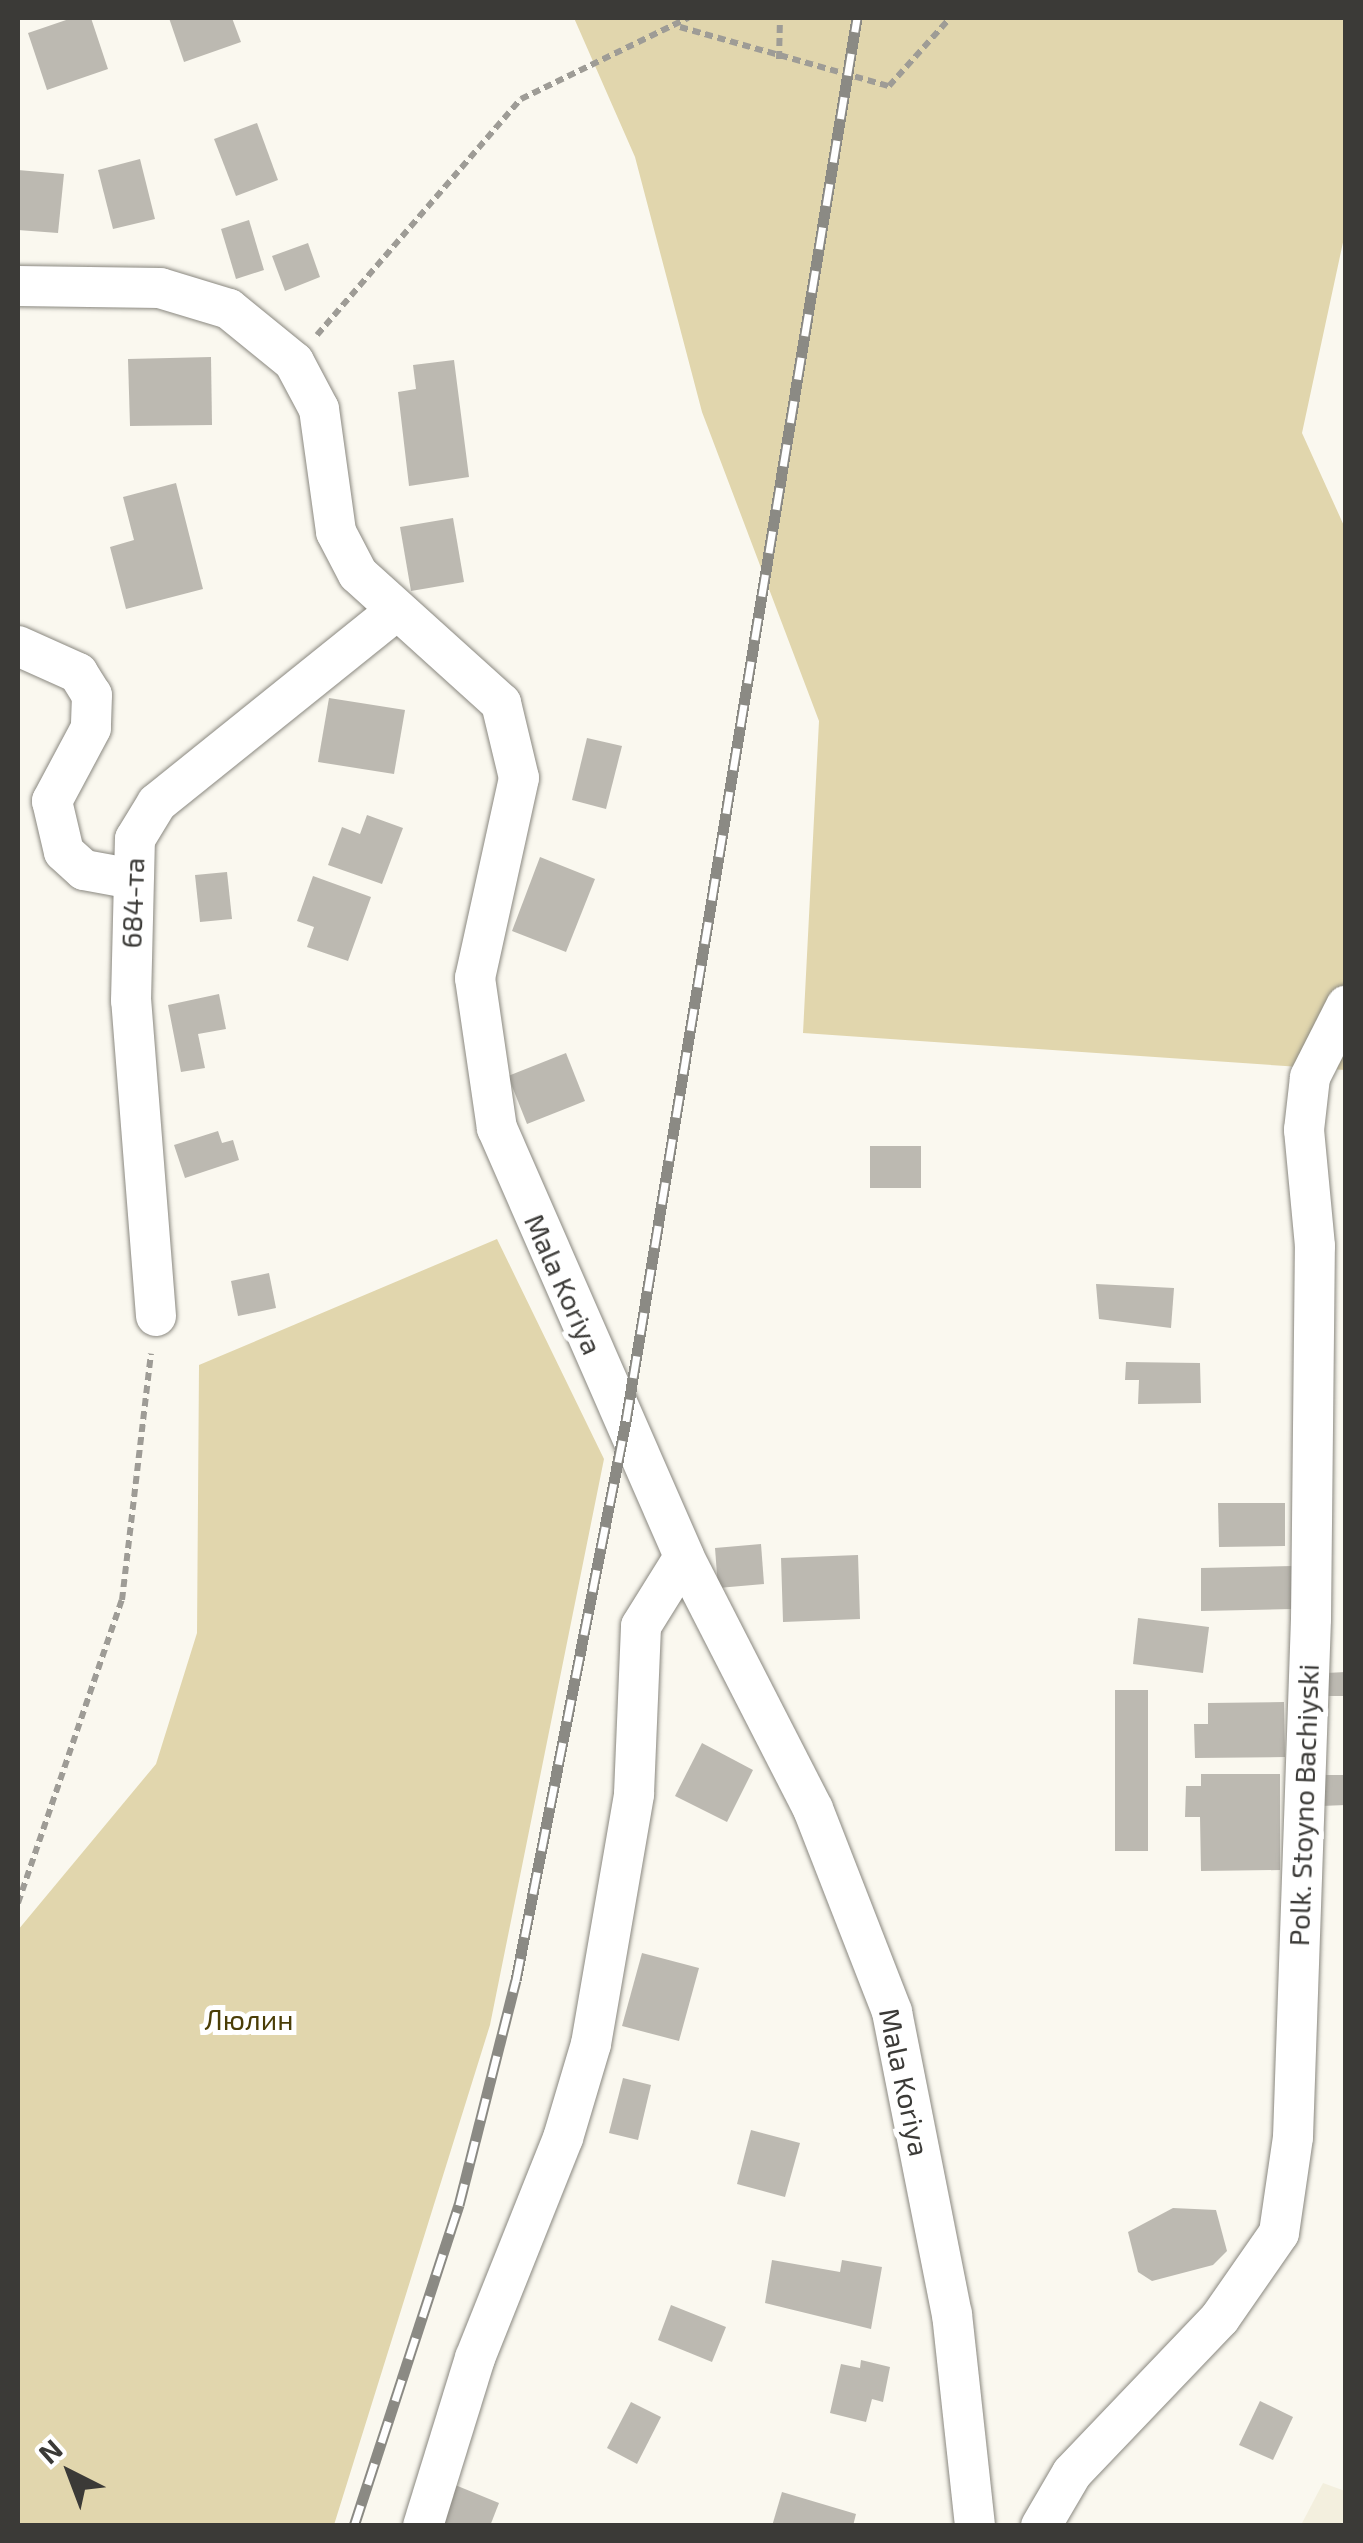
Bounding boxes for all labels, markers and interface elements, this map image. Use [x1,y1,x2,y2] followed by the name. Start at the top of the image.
[114,857,150,949] street label: 684-та
[518,1209,610,1359] street label: Mala Koriya
[1281,1663,1325,1947] street label: Polk. Stoyno Bachiyski
[205,2002,293,2036] park label: Люлин
[873,2005,937,2159] street label: Mala Koriya
[20,2423,120,2523] north arrow
[31,2431,69,2470] text: N

